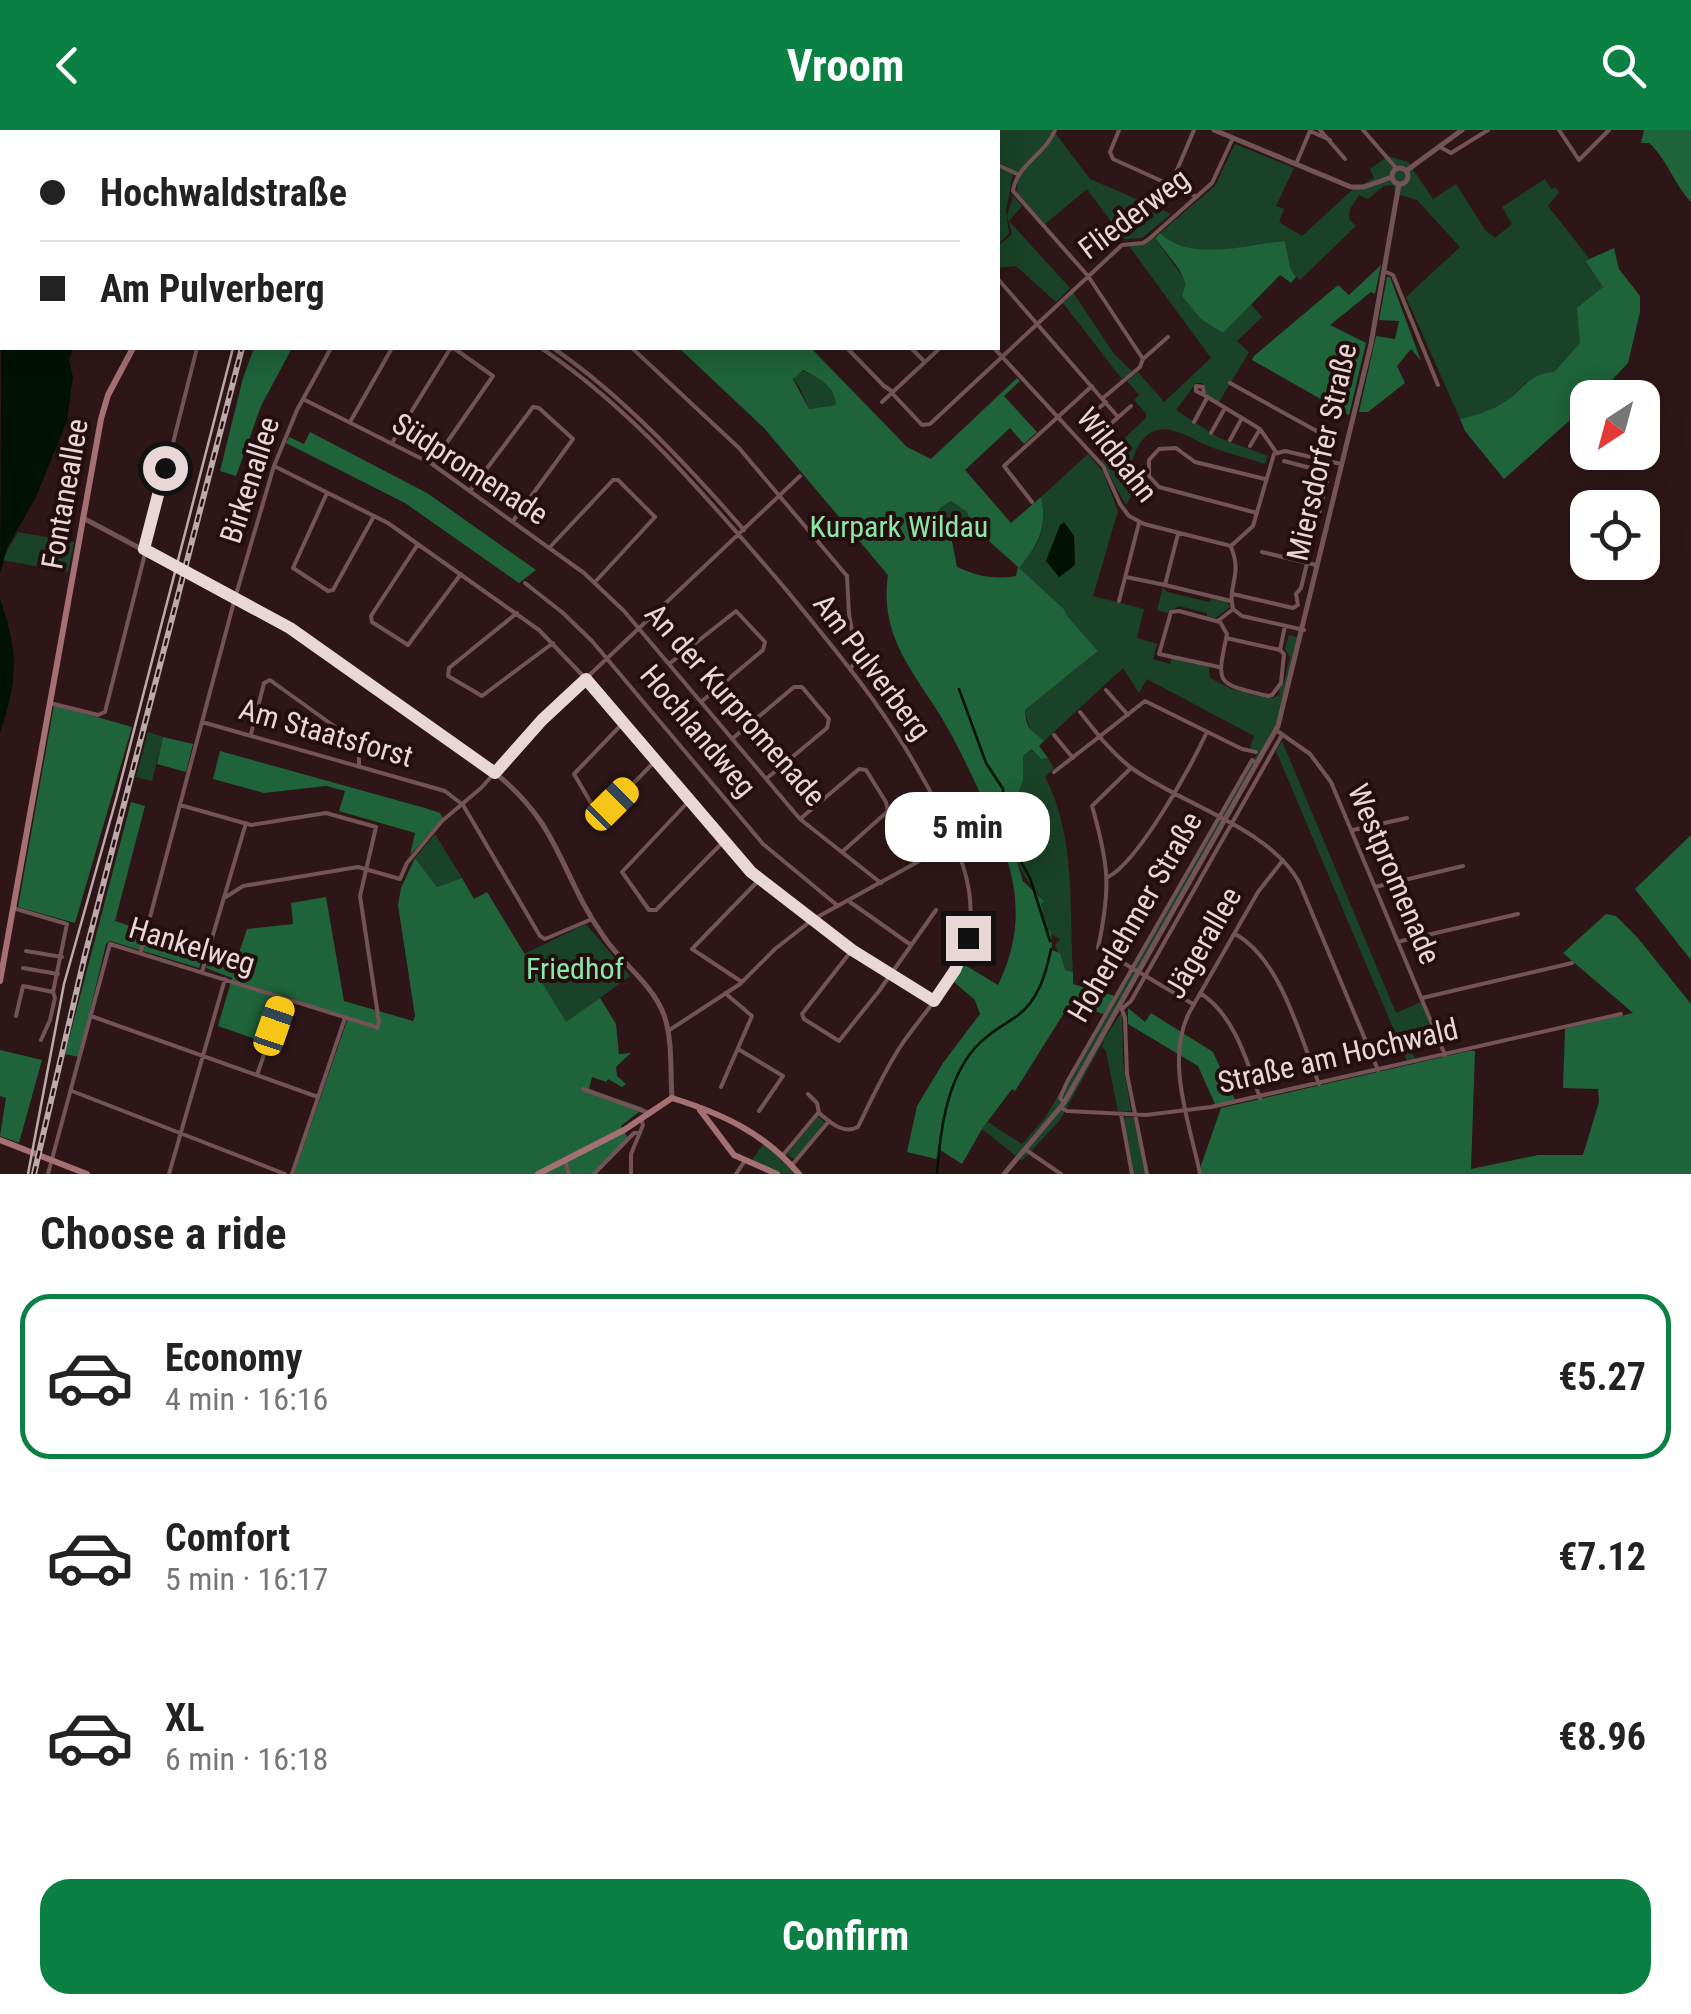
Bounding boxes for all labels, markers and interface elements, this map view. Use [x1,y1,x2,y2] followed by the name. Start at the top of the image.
[40,38,95,93] icon: back
[1596,38,1651,93] icon: search
[787,39,904,92] text: Vroom
[1072,161,1196,266] street label: Fliederweg
[100,171,347,215] text: Hochwaldstraße
[100,267,325,311] text: Am Pulverberg
[1279,340,1364,564] street label: Miersdorfer Straße
[1570,380,1660,470] north arrow
[1570,380,1660,580] map controls
[1070,401,1165,509] street label: Wildbahn
[386,405,555,532] street label: Südpromenade
[213,412,286,547] street label: Birkenallee
[34,416,95,572] street label: Fontaneallee
[143,446,188,491] route start
[1570,490,1660,580] button: locate
[810,509,988,544] park label: Kurpark Wildau
[806,587,938,746] street label: Am Pulverberg
[638,596,833,813] street label: An der Kurpromenade
[633,658,764,804] street label: Hochlandweg
[235,691,417,774] street label: Am Staatsforst
[580,772,644,836] car
[1341,778,1448,969] street label: Westpromenade
[886,793,1050,863] callout: 5 min
[1060,806,1209,1028] street label: Hoherlehmer Straße
[932,808,1003,846] text: 5 min
[1157,881,1248,1005] street label: Jägerallee
[125,910,259,981] street label: Hankelweg
[946,916,991,961] route end
[526,951,625,986] park label: Friedhof
[250,993,298,1059] car
[1214,1011,1461,1100] street label: Straße am Hochwald
[40,1207,287,1260] text: Choose a ride
[45,1332,135,1422] icon: car
[165,1336,302,1380] text: Economy
[1558,1355,1646,1399] text: €5.27
[165,1380,328,1418] text: 4 min · 16:16
[45,1512,135,1602] icon: car
[165,1516,290,1560] text: Comfort
[1558,1535,1646,1579] text: €7.12
[165,1560,328,1598] text: 5 min · 16:17
[45,1692,135,1782] icon: car
[165,1696,204,1740] text: XL
[1558,1715,1646,1759] text: €8.96
[165,1740,328,1778] text: 6 min · 16:18
[40,1879,1651,1994] button: Confirm

